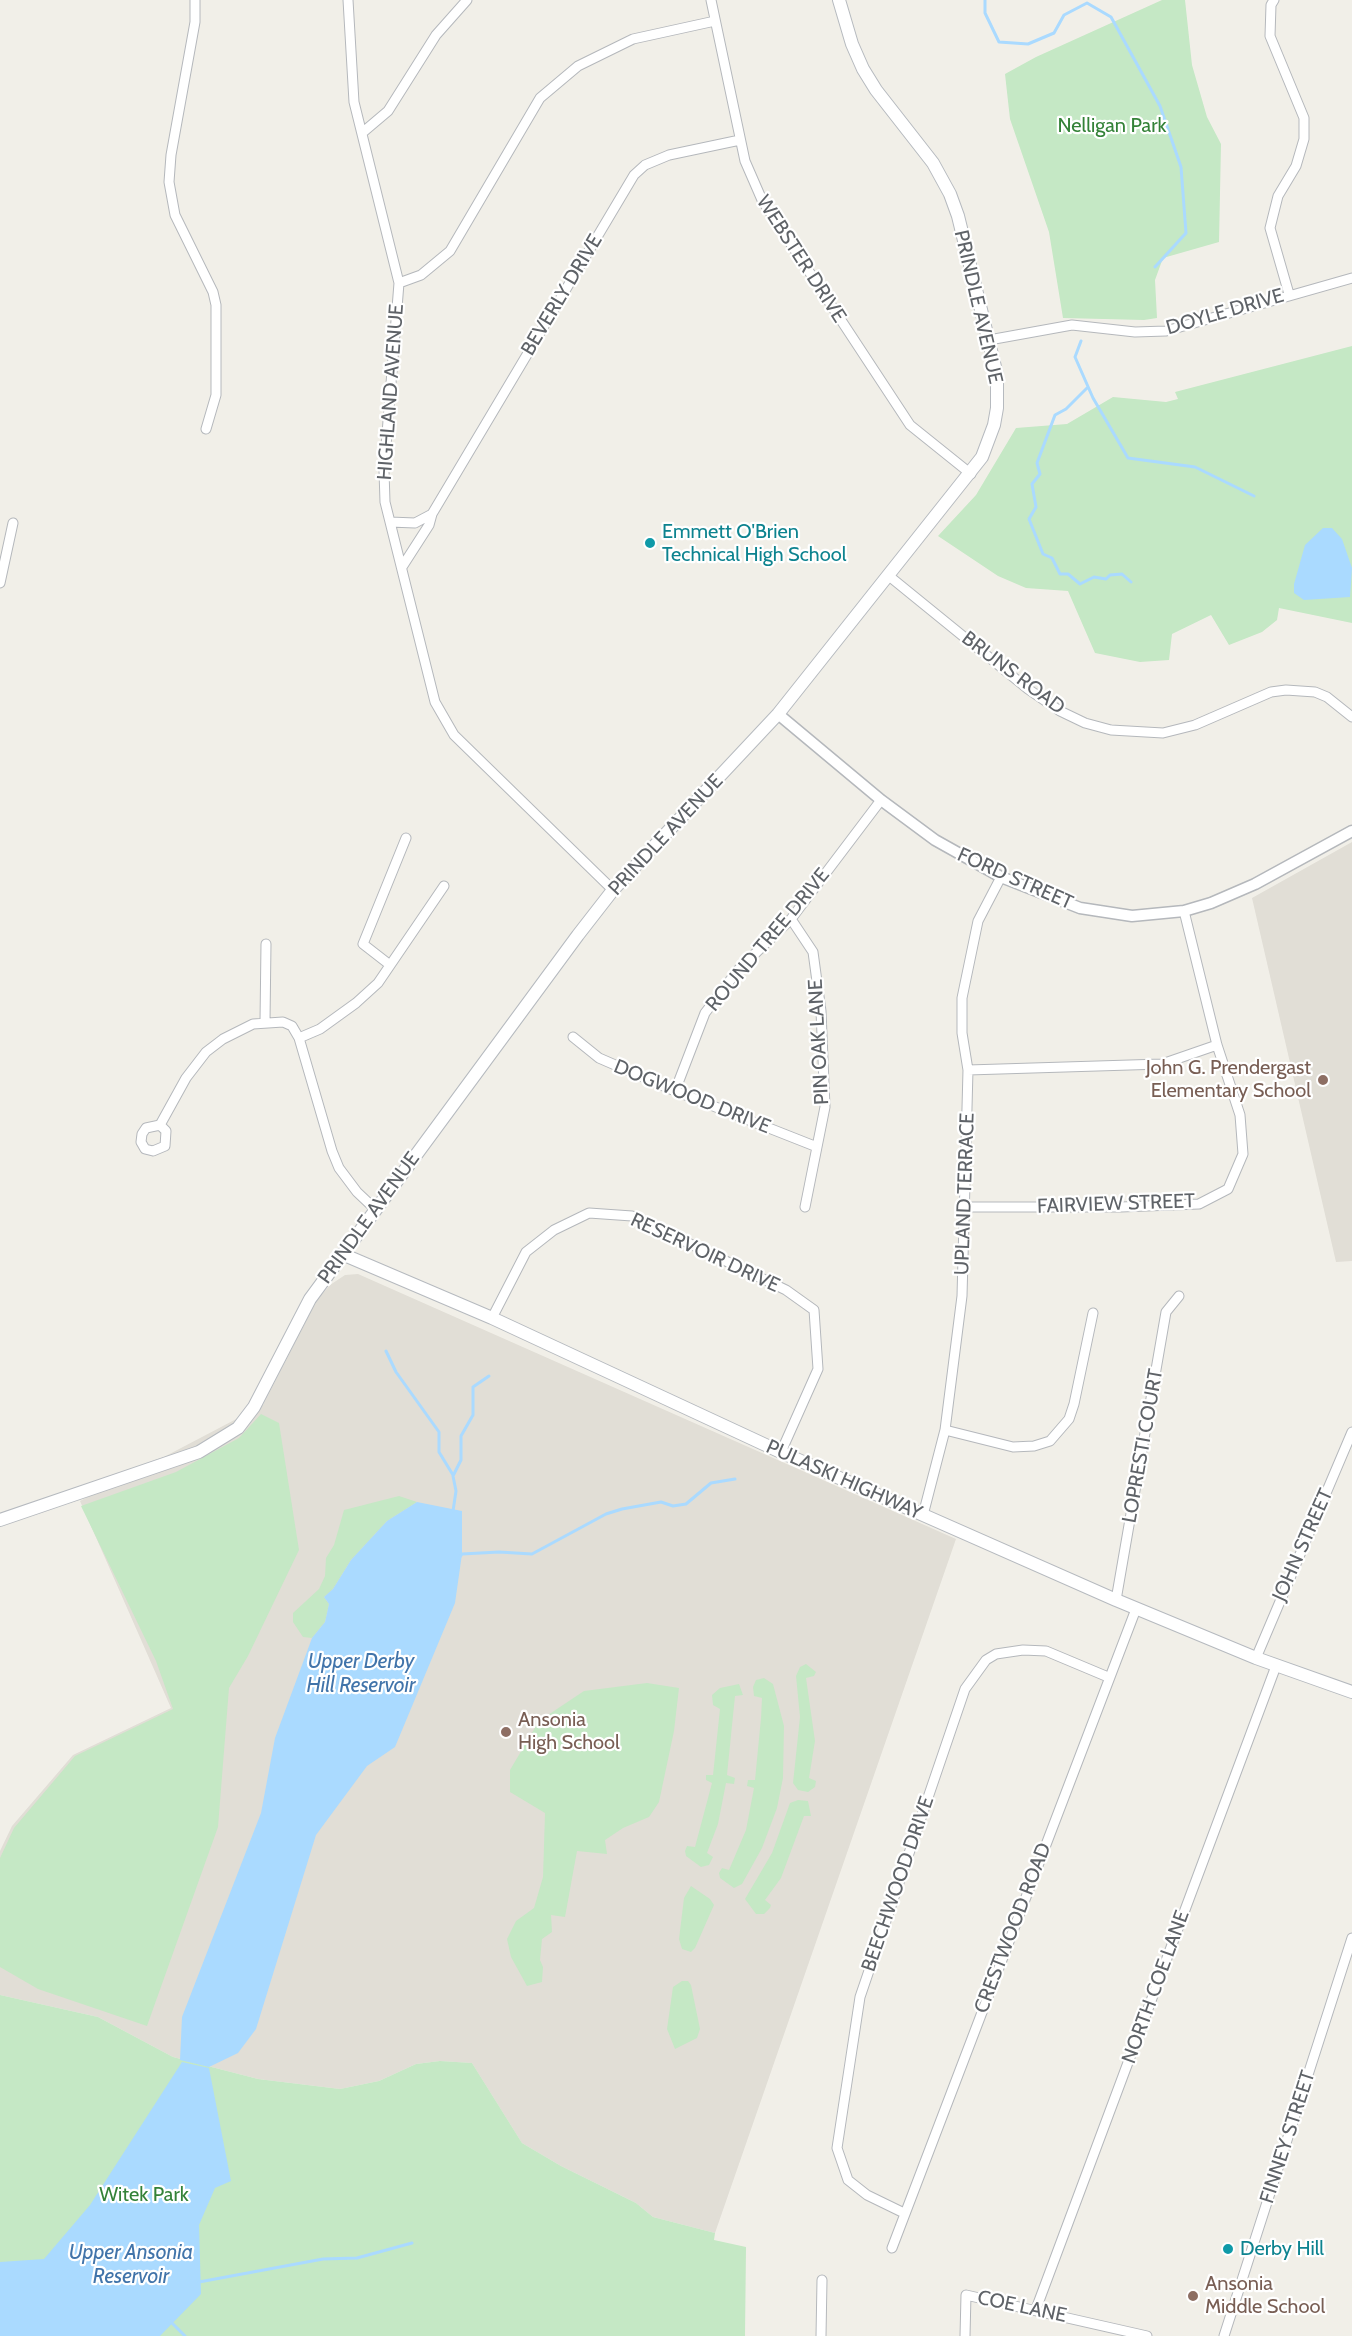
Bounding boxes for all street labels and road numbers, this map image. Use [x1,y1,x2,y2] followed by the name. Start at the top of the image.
[751,191,851,327] street label: WEBSTER DRIVE
[949,228,1007,386] street label: PRINDLE AVENUE
[516,230,608,360] street label: BEVERLY DRIVE
[1163,284,1287,340] street label: DOYLE DRIVE
[373,303,409,481] street label: HIGHLAND AVENUE
[957,626,1069,720] street label: BRUNS ROAD
[604,769,728,901] street label: PRINDLE AVENUE
[953,843,1077,915] street label: FORD STREET
[701,864,835,1016] street label: ROUND TREE DRIVE
[804,978,834,1106] street label: PIN OAK LANE
[610,1055,774,1139] street label: DOGWOOD DRIVE
[950,1112,980,1276] street label: UPLAND TERRACE
[313,1147,425,1289] street label: PRINDLE AVENUE
[1037,1189,1195,1219] street label: FAIRVIEW STREET
[627,1208,783,1298] street label: RESERVOIR DRIVE
[1118,1367,1168,1525] street label: LOPRESTI COURT
[762,1435,926,1525] street label: PULASKI HIGHWAY
[1268,1485,1338,1605] street label: JOHN STREET
[857,1793,939,1975] street label: BEECHWOOD DRIVE
[969,1839,1057,2017] street label: CRESTWOOD ROAD
[1117,1907,1195,2067] street label: NORTH COE LANE
[1255,2068,1321,2206] street label: FINNEY STREET
[975,2286,1069,2328] street label: COE LANE

